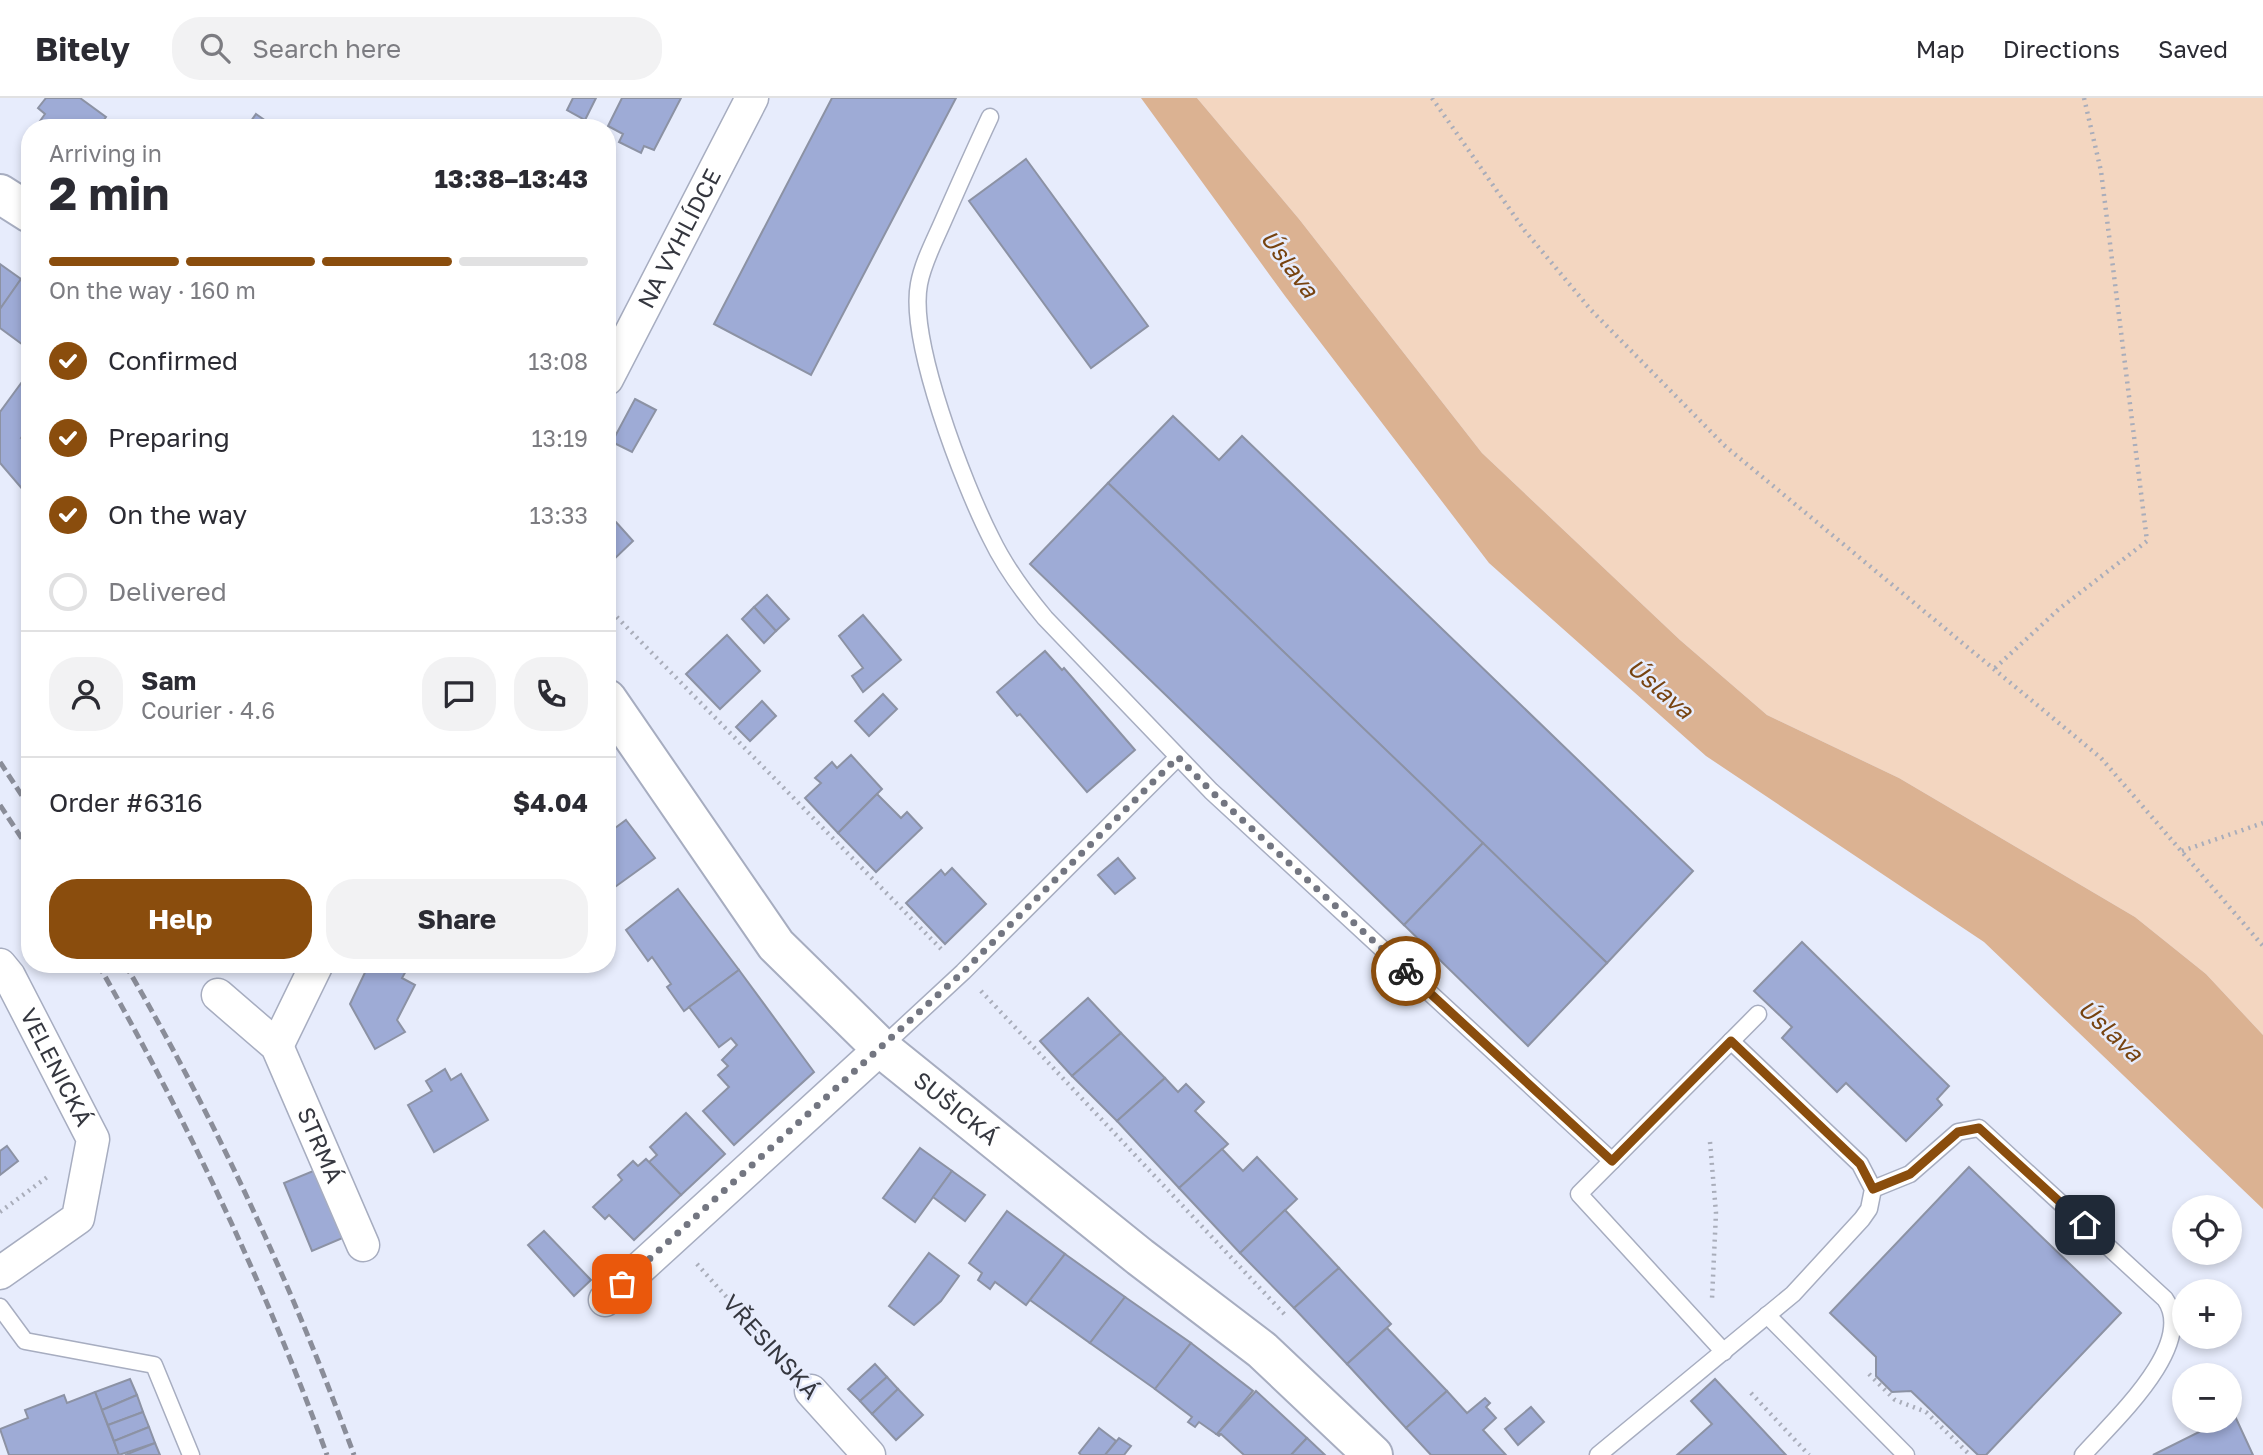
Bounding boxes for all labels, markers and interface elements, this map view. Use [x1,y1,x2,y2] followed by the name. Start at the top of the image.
[172,17,662,80] search box
[35,29,130,68] text: Bitely
[196,29,234,67] icon: search
[252,33,401,64] text: Search here
[1916,34,1965,63] text: Map
[2003,34,2120,63] text: Directions
[2158,34,2228,63] text: Saved
[49,139,162,167] text: Arriving in
[434,163,588,194] text: 13:38–13:43
[631,164,726,312] street label: NA VYHLÍDCE
[49,165,169,220] text: 2 min
[1255,224,1326,304] water label: Úslava
[49,276,256,304] text: On the way · 160 m
[49,342,87,380] icon: check
[108,345,238,376] text: Confirmed
[528,347,588,375] text: 13:08
[49,419,87,457] icon: check
[108,422,230,453] text: Preparing
[531,424,588,452] text: 13:19
[49,496,87,534] icon: check
[108,499,247,530] text: On the way
[530,501,588,529] text: 13:33
[108,576,227,607] text: Delivered
[1622,652,1701,725] water label: Úslava
[49,657,123,731] button: person
[422,657,496,731] button: chat
[514,657,588,731] button: phone
[141,665,196,696] text: Sam
[141,696,275,724] text: Courier · 4.6
[49,787,203,818] text: Order #6316
[513,787,588,818] text: $4.04
[49,879,312,959] button: Help
[326,879,588,959] button: Share
[1371,936,1441,1006] courier
[1387,952,1425,990] icon: bike
[2073,993,2150,1068] water label: Úslava
[15,1003,99,1131] street label: VELENICKÁ
[909,1065,1005,1150] street label: SUŠICKÁ
[292,1103,349,1187] street label: STRMÁ
[2055,1195,2115,1255] pin
[2172,1195,2242,1433] map controls
[2172,1195,2242,1265] button: locate
[2066,1206,2104,1244] icon: home
[592,1254,652,1314] pin
[603,1265,641,1303] icon: bag
[2172,1279,2242,1349] button: +
[718,1288,826,1404] street label: VŘESINSKÁ
[2172,1363,2242,1433] button: −

